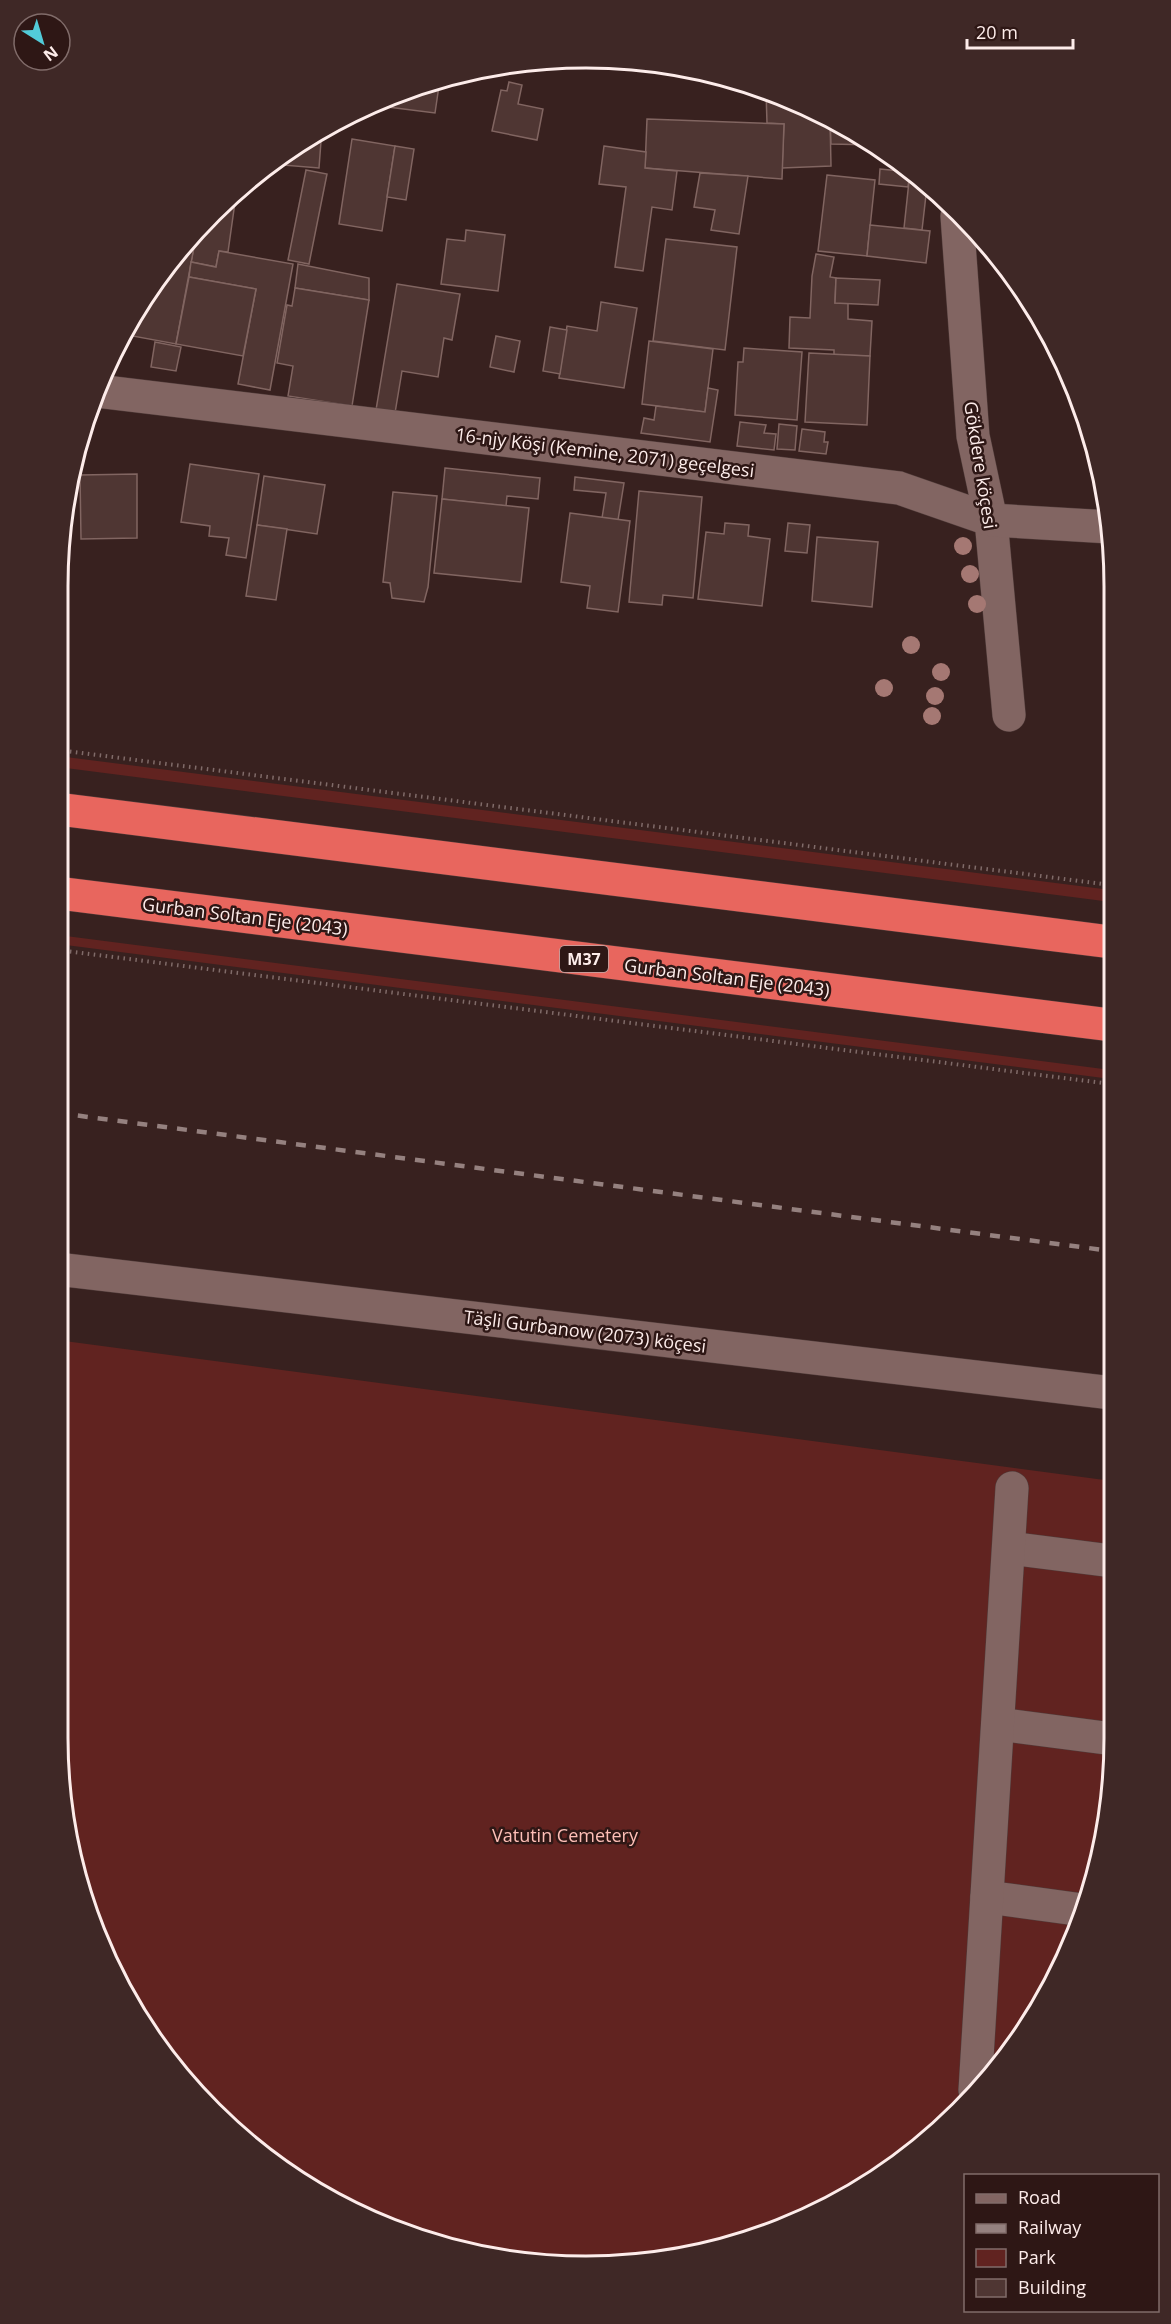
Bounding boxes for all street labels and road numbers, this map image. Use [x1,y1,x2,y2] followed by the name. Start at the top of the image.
[959,400,1003,530] street label: Gökdere köçesi
[454,422,756,482] street label: 16-njy Köşi (Kemine, 2071) geçelgesi
[141,891,349,941] street label: Gurban Soltan Eje (2043)
[560,946,608,972] road number: M37
[623,952,831,1002] street label: Gurban Soltan Eje (2043)
[463,1304,707,1358] street label: Täşli Gurbanow (2073) köçesi

